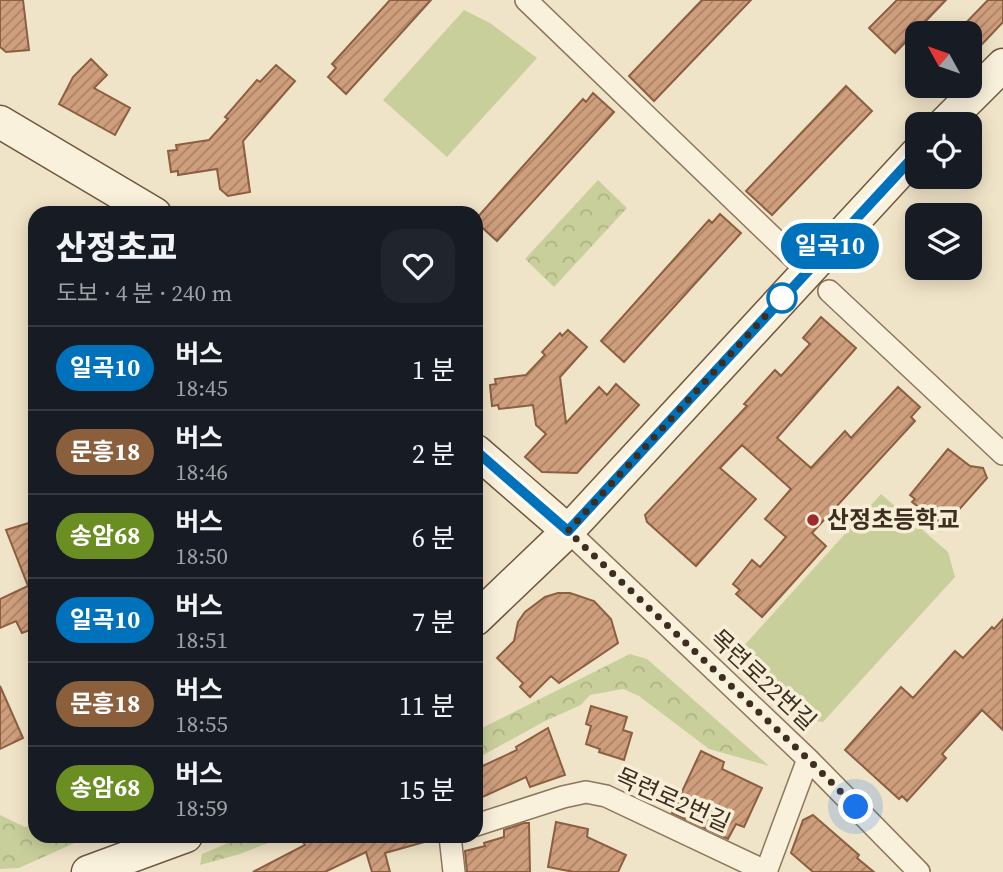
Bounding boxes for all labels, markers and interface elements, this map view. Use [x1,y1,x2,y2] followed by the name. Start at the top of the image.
[905,21,982,98] north arrow
[905,21,982,280] map controls
[905,112,982,189] button: locate
[905,203,982,280] button: layers
[781,223,879,269] line badge: 일곡10
[56,225,177,270] text: 산정초교
[381,229,455,303] button: heart
[795,229,865,262] text: 일곡10
[56,277,232,309] text: 도보 · 4 분 · 240 m
[767,283,797,313] unlabelled marker
[175,336,223,372] text: 버스
[70,351,140,384] text: 일곡10
[412,352,455,388] text: 1 분
[175,372,228,404] text: 18:45
[175,420,223,456] text: 버스
[70,435,140,468] text: 문흥18
[412,436,455,472] text: 2 분
[175,456,228,488] text: 18:46
[827,503,959,536] place label: 산정초등학교
[175,504,223,540] text: 버스
[805,512,821,528] marker: 산정초등학교
[70,519,140,552] text: 송암68
[412,520,455,556] text: 6 분
[175,540,228,572] text: 18:50
[175,588,223,624] text: 버스
[70,603,140,636] text: 일곡10
[412,604,455,640] text: 7 분
[703,622,824,738] street label: 목련로22번길
[175,624,228,656] text: 18:51
[175,672,223,708] text: 버스
[70,687,140,720] text: 문흥18
[399,688,455,724] text: 11 분
[175,708,228,740] text: 18:55
[175,756,223,792] text: 버스
[611,760,736,840] street label: 목련로2번길
[70,771,140,804] text: 송암68
[399,772,455,808] text: 15 분
[838,789,873,824] your location
[175,792,228,824] text: 18:59

